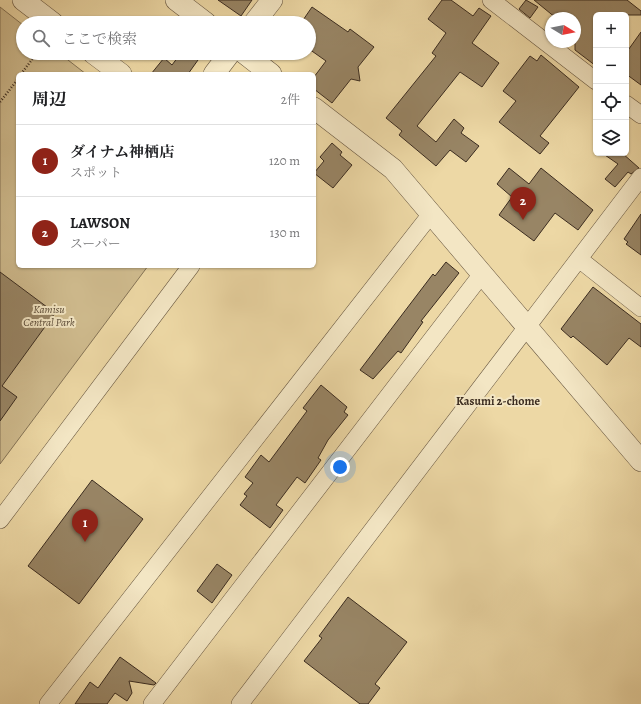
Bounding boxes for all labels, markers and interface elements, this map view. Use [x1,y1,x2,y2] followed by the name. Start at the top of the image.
[545,12,581,48] north arrow
[593,12,629,156] map controls
[593,12,629,48] button: +
[16,16,316,60] search box
[30,27,52,49] icon: search
[62,29,137,49] text: ここで検索
[593,48,629,84] button: −
[593,84,629,120] button: locate
[32,88,66,111] text: 周辺
[281,91,300,108] text: 2件
[593,120,629,156] button: layers
[70,142,174,162] text: ダイナム神栖店
[43,152,47,169] text: 1
[269,152,300,169] text: 120 m
[70,164,122,181] text: スポット
[510,187,536,220] pin: 2
[70,213,130,233] text: LAWSON
[42,224,48,241] text: 2
[270,224,300,241] text: 130 m
[70,235,121,252] text: スーパー
[23,302,75,330] park label: Kamisu Central Park
[456,393,541,409] district label: Kasumi 2-chome
[330,457,350,477] your location
[72,509,98,542] pin: 1

